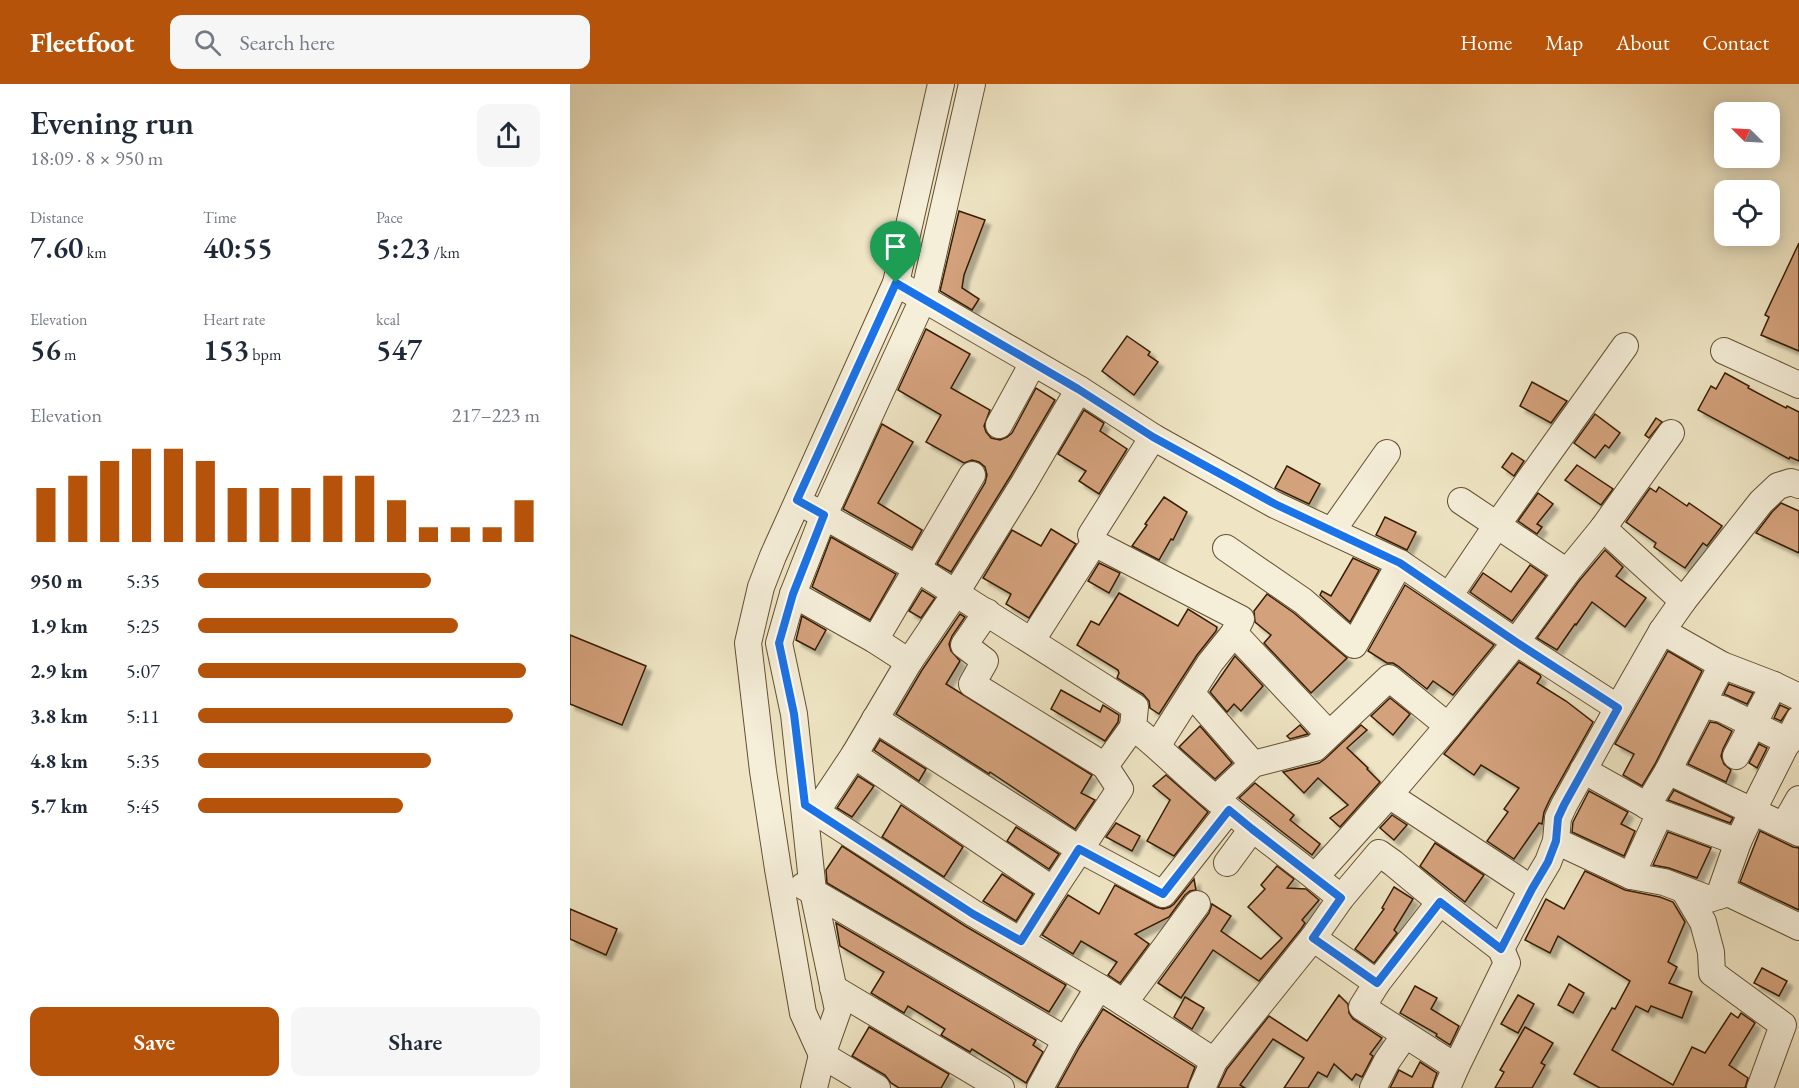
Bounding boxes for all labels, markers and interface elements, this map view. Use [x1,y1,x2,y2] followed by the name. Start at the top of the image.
[170,15,590,69] search box
[30,24,134,60] text: Fleetfoot
[191,26,224,59] icon: search
[239,28,335,57] text: Search here
[1460,29,1512,56] text: Home
[1545,29,1583,56] text: Map
[1616,29,1669,56] text: About
[1702,29,1769,56] text: Contact
[30,101,194,144] text: Evening run
[1714,102,1780,168] north arrow
[1714,102,1780,246] map controls
[477,104,540,167] button: share
[30,145,163,171] text: 18:09 · 8 × 950 m
[1714,180,1780,246] button: locate
[30,207,83,228] text: Distance
[203,207,236,228] text: Time
[376,207,403,228] text: Pace
[870,221,921,283] pin
[30,228,83,267] text: 7.60
[203,228,273,267] text: 40:55
[376,228,430,267] text: 5:23
[879,230,912,263] icon: arrive
[83,242,107,263] text: km
[430,242,460,263] text: /km
[30,309,88,330] text: Elevation
[203,309,265,330] text: Heart rate
[376,309,400,330] text: kcal
[30,330,61,369] text: 56
[203,330,249,369] text: 153
[376,330,422,369] text: 547
[61,344,76,365] text: m
[249,344,281,365] text: bpm
[30,402,102,428] text: Elevation
[452,402,540,428] text: 217–223 m
[30,568,83,594] text: 950 m
[126,568,160,594] text: 5:35
[30,613,88,639] text: 1.9 km
[126,613,160,639] text: 5:25
[30,658,88,684] text: 2.9 km
[126,658,160,684] text: 5:07
[30,703,88,729] text: 3.8 km
[126,703,160,729] text: 5:11
[30,748,88,774] text: 4.8 km
[126,748,160,774] text: 5:35
[30,793,88,819] text: 5.7 km
[126,793,160,819] text: 5:45
[30,1007,279,1076] button: Save
[291,1007,540,1076] button: Share

